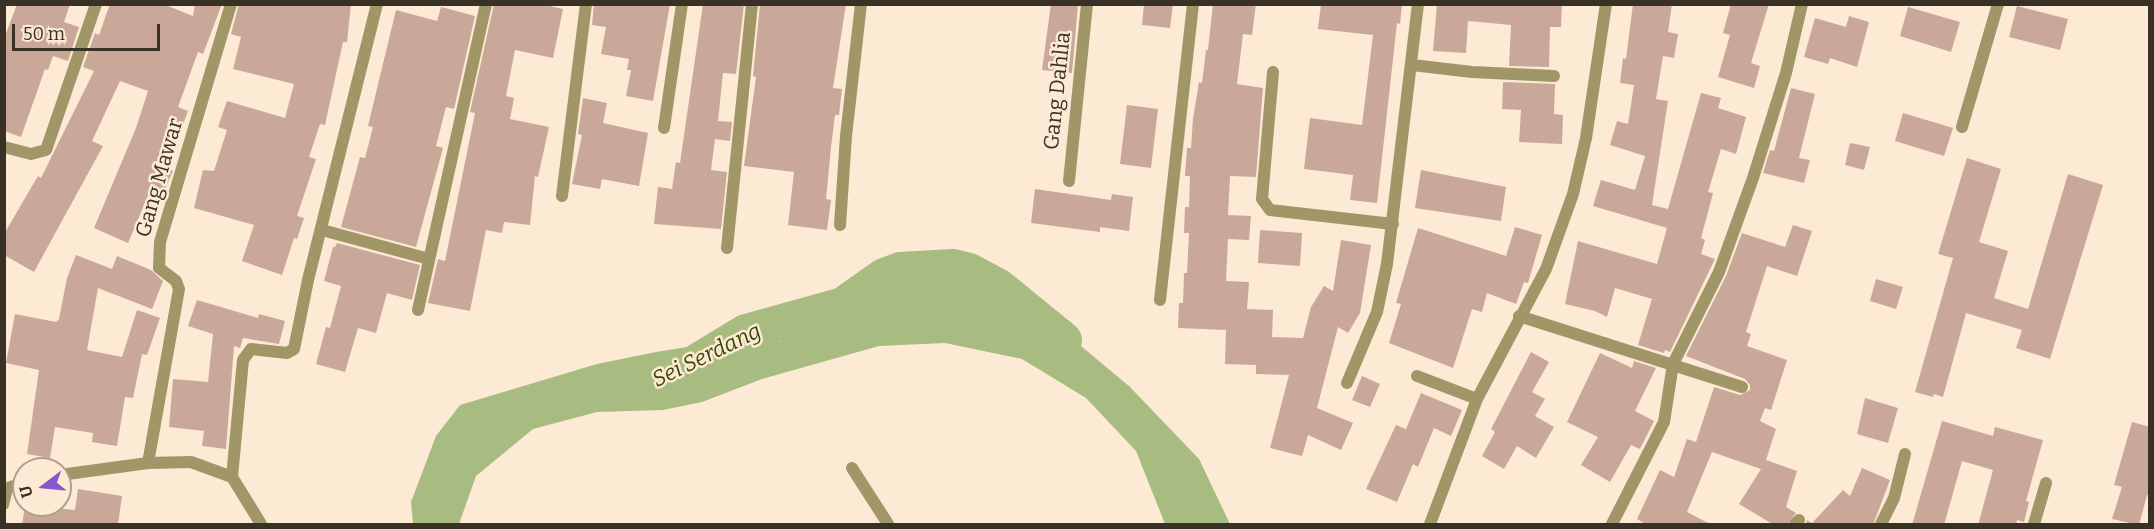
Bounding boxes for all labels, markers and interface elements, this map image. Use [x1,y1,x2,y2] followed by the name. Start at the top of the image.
[15,12,164,50] scale bar
[23,23,65,45] text: 50 m
[1039,31,1077,151] street label: Gang Dahlia
[131,116,189,240] street label: Gang Mawar
[648,318,766,394] water label: Sei Serdang
[12,457,72,517] north arrow
[15,483,37,500] text: U

